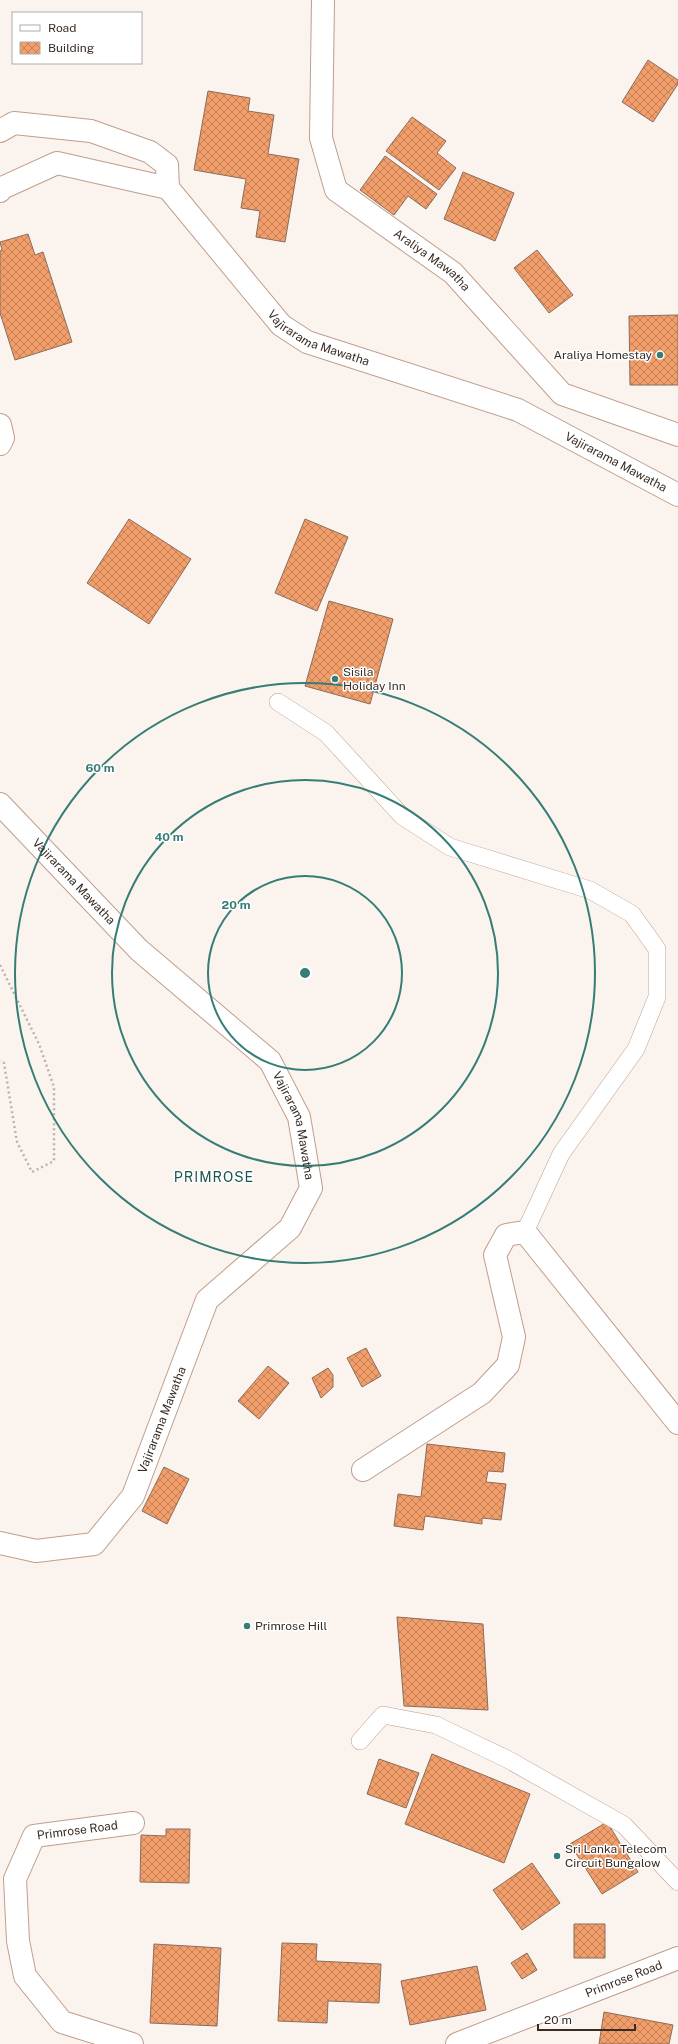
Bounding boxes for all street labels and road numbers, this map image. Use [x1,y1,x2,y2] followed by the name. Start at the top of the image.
[391,226,473,294] street label: Araliya Mawatha
[265,307,371,369] street label: Vajirarama Mawatha
[562,429,669,495] street label: Vajirarama Mawatha
[30,836,118,927] street label: Vajirarama Mawatha
[270,1069,316,1181] street label: Vajirarama Mawatha
[135,1365,189,1475] street label: Vajirarama Mawatha
[36,1818,119,1843] street label: Primrose Road
[583,1958,664,2000] street label: Primrose Road

